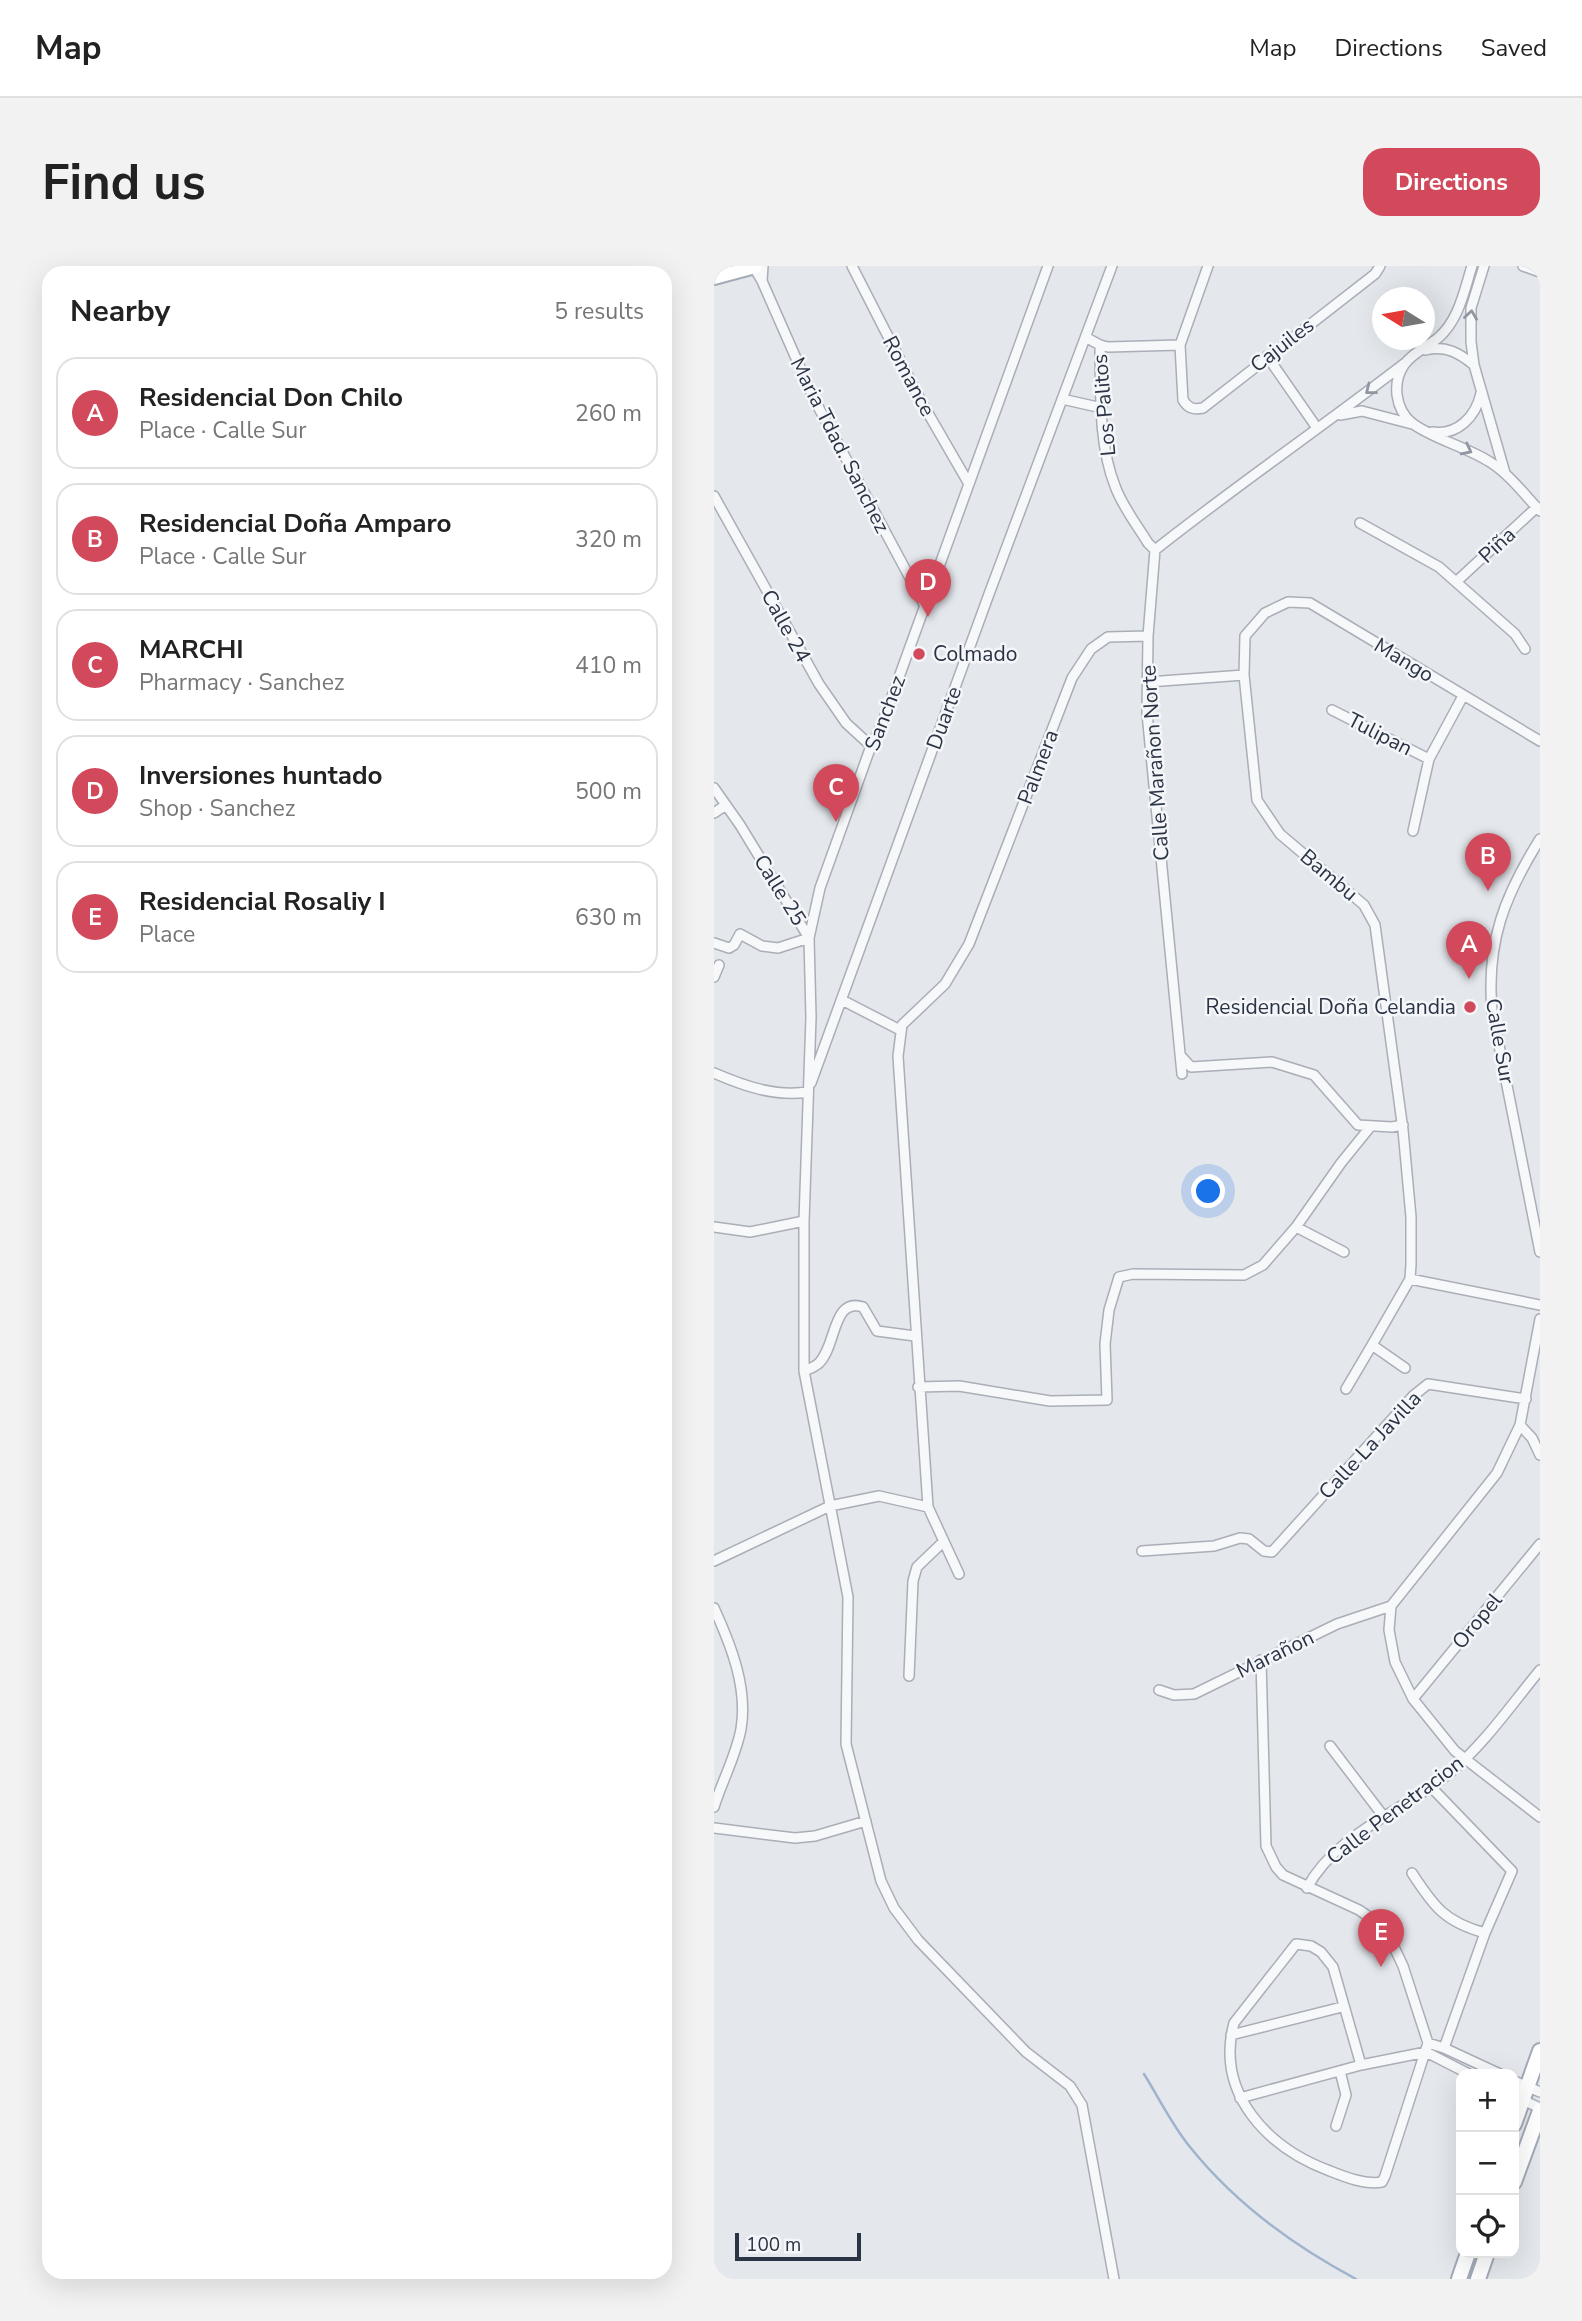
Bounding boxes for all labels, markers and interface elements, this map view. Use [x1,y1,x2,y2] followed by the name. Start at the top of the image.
[35,26,102,71] text: Map
[1249,32,1296,64] text: Map
[1334,32,1443,64] text: Directions
[1481,32,1547,64] text: Saved
[1363,148,1540,216] button: Directions
[42,149,206,216] text: Find us
[1372,287,1435,350] north arrow
[70,291,170,332] text: Nearby
[554,296,644,327] text: 5 results
[1464,309,1479,321] one-way arrow
[1244,311,1320,379] street label: Cajuiles
[876,331,942,421] street label: Romance
[784,353,896,538] street label: Maria Tdad. Sanchez
[1086,353,1122,457] street label: Los Palitos
[139,380,403,415] text: Residencial Don Chilo
[1365,382,1378,395] one-way arrow
[86,398,104,429] text: A
[575,398,642,429] text: 260 m
[139,415,307,446] text: Place · Calle Sur
[1460,441,1473,455] one-way arrow
[139,506,451,541] text: Residencial Doña Amparo
[1472,521,1522,569] street label: Piña
[87,524,103,555] text: B
[575,524,642,555] text: 320 m
[139,541,307,572] text: Place · Calle Sur
[905,559,951,617] pin: D
[755,585,817,667] street label: Calle 24
[1369,631,1439,689] street label: Mango
[139,632,244,667] text: MARCHI
[933,640,1017,668] place label: Colmado
[911,646,927,662] marker: Colmado
[87,650,103,681] text: C
[575,650,642,681] text: 410 m
[1134,664,1176,862] street label: Calle Marañon Norte
[139,667,345,698] text: Pharmacy · Sanchez
[858,671,912,755] street label: Sanchez
[920,683,968,753] street label: Duarte
[1343,706,1417,762] street label: Tulipan
[1011,726,1065,808] street label: Palmera
[139,758,383,793] text: Inversiones huntado
[813,764,859,822] pin: C
[86,776,104,807] text: D
[575,776,642,807] text: 500 m
[139,793,295,824] text: Shop · Sanchez
[1465,833,1511,891] pin: B
[1294,843,1364,907] street label: Bambu
[747,849,813,931] street label: Calle 25
[139,884,386,919] text: Residencial Rosaliy I
[88,902,102,933] text: E
[575,902,642,933] text: 630 m
[139,919,195,950] text: Place
[1446,921,1492,979] pin: A
[1206,993,1456,1021] place label: Residencial Doña Celandia
[1479,996,1521,1086] street label: Calle Sur
[1462,999,1478,1015] marker: Residencial Doña Celandia
[1191,1174,1225,1208] your location
[1312,1385,1428,1505] street label: Calle La Javilla
[1446,1586,1509,1655] street label: Oropel
[1231,1623,1319,1685] street label: Marañon
[1321,1749,1469,1871] street label: Calle Penetracion
[1358,1909,1404,1967] pin: E
[1456,2069,1519,2258] map controls
[1456,2069,1519,2132] button: +
[1456,2132,1519,2195] button: −
[1456,2195,1519,2258] button: locate
[735,2230,861,2262] scale bar
[746,2232,801,2258] text: 100 m

